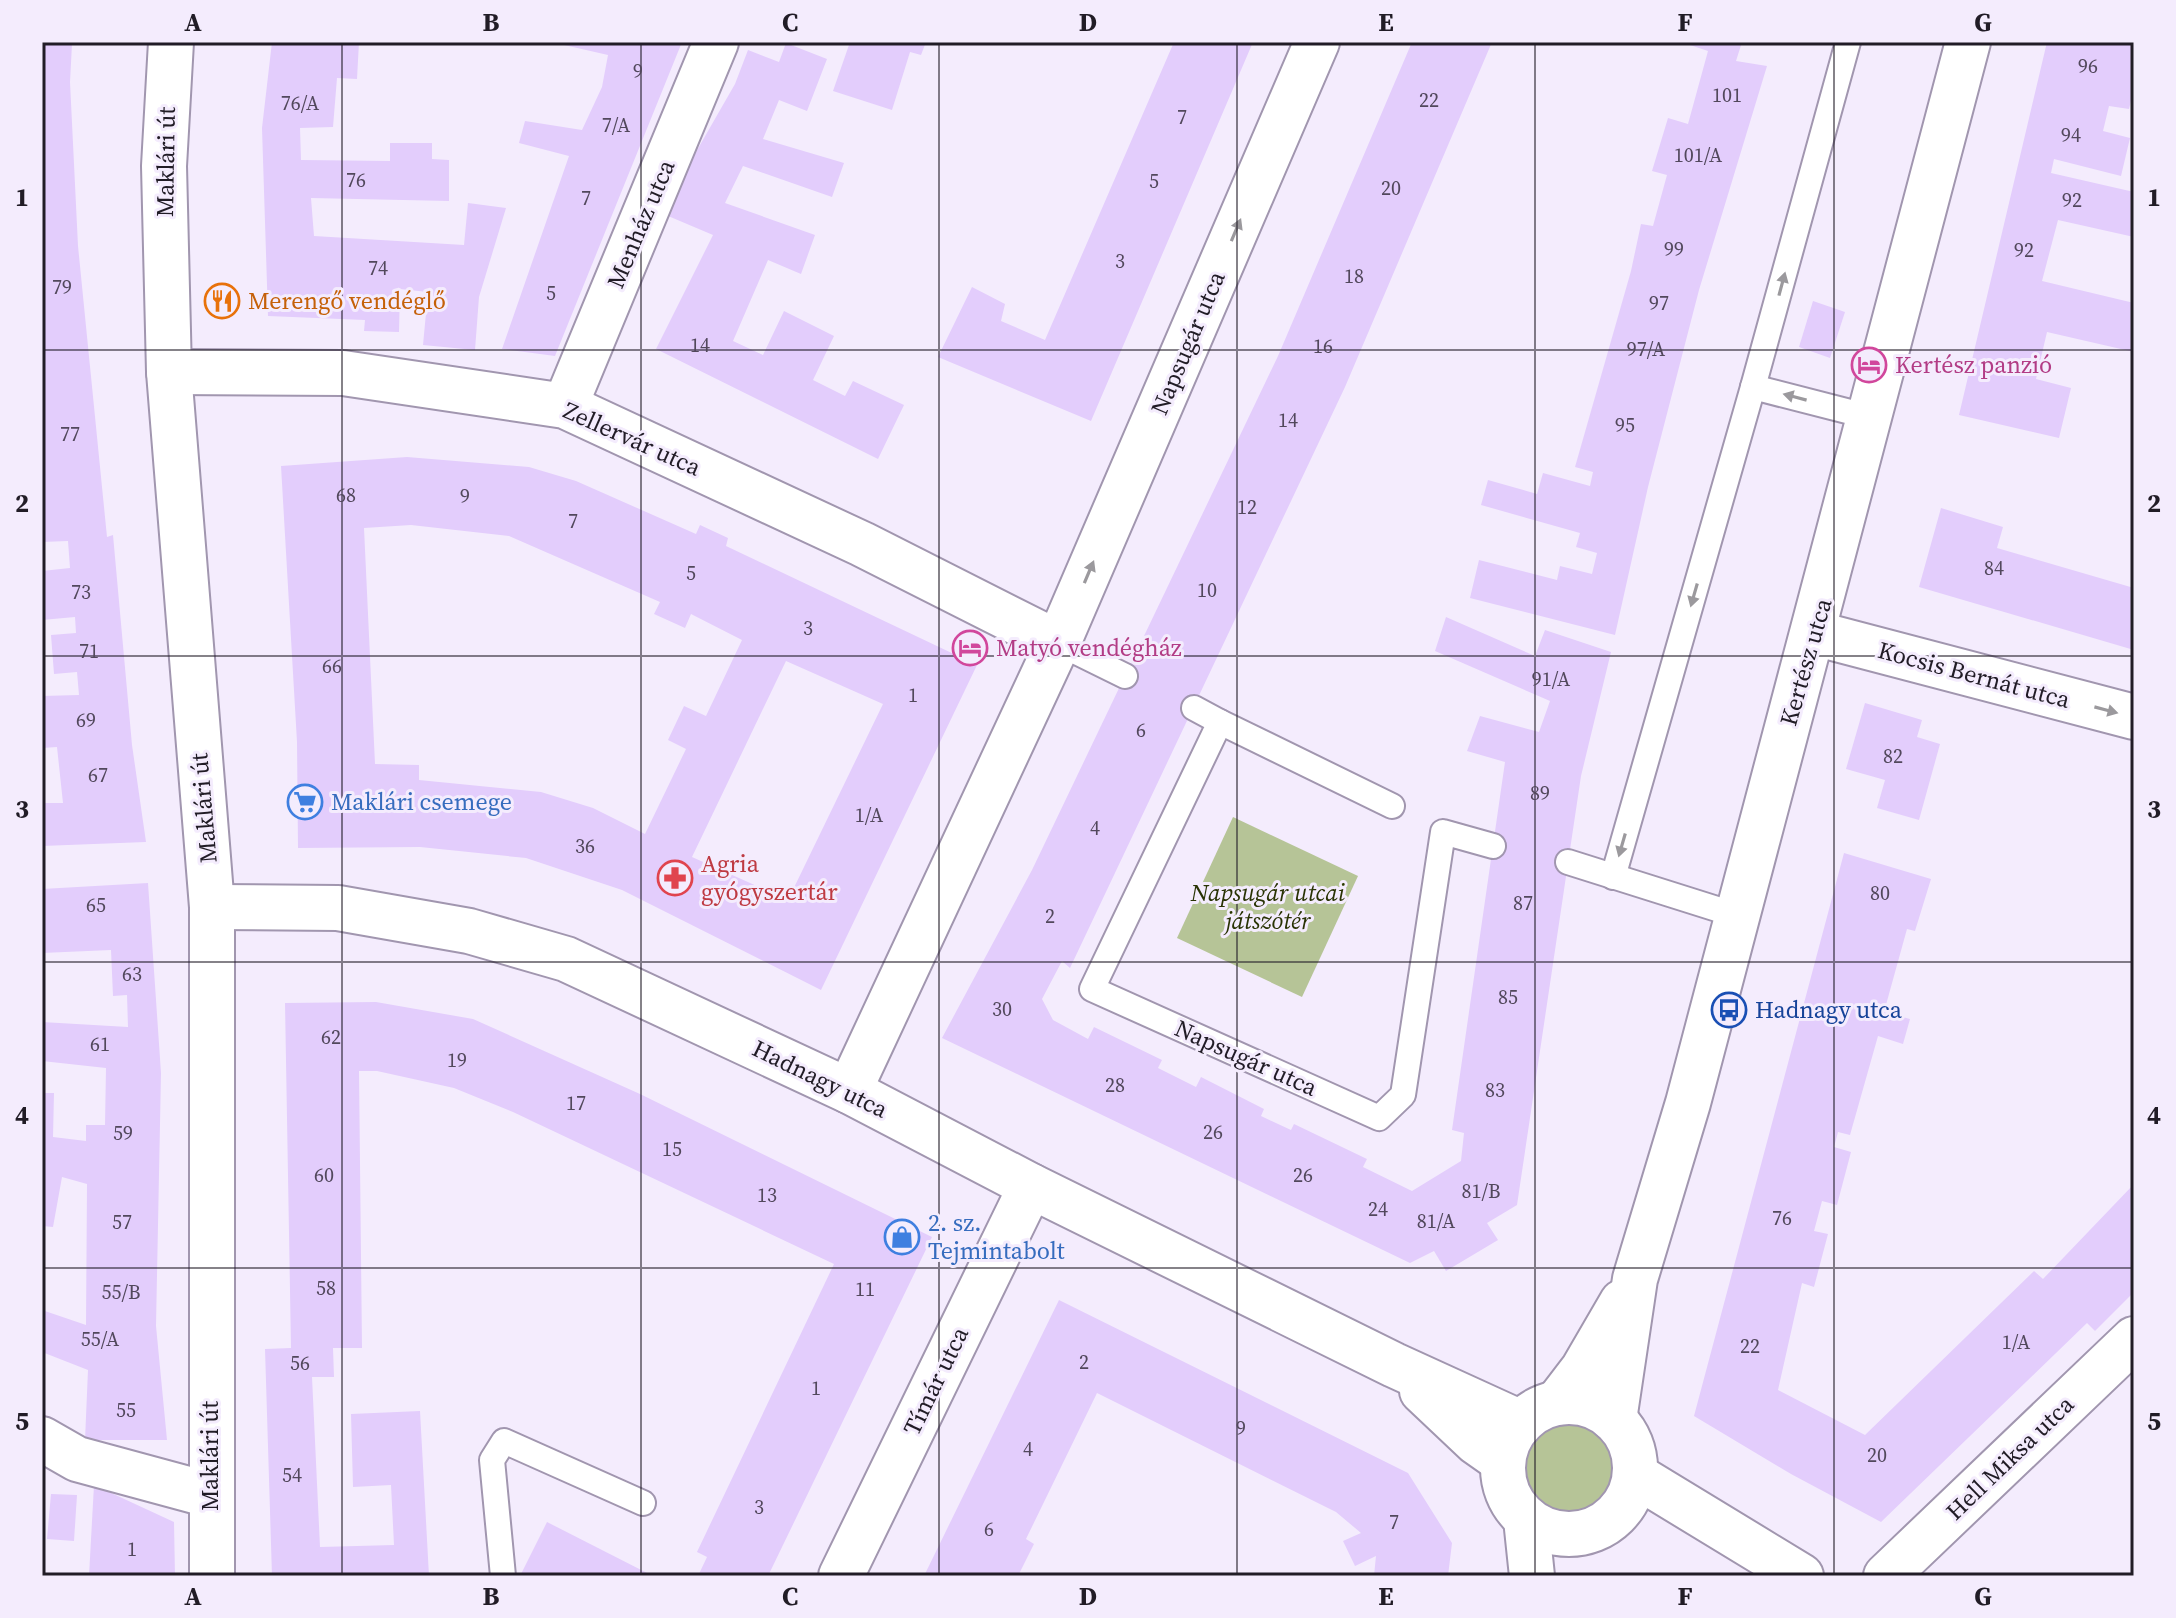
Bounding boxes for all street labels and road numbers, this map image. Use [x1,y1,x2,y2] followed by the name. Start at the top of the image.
[148,106,183,217] street label: Maklári út
[599,154,683,293] street label: Menház utca
[1143,265,1233,420] street label: Napsugár utca
[558,393,707,484] street label: Zellervár utca
[1772,594,1840,729] street label: Kertész utca
[1875,633,2074,716] street label: Kocsis Bernát utca
[182,752,225,864] street label: Maklári út
[1170,1011,1323,1104] street label: Napsugár utca
[747,1031,894,1126] street label: Hadnagy utca
[895,1320,976,1441] street label: Tímár utca
[1938,1388,2081,1527] street label: Hell Miksa utca
[193,1401,226,1511] street label: Maklári út

